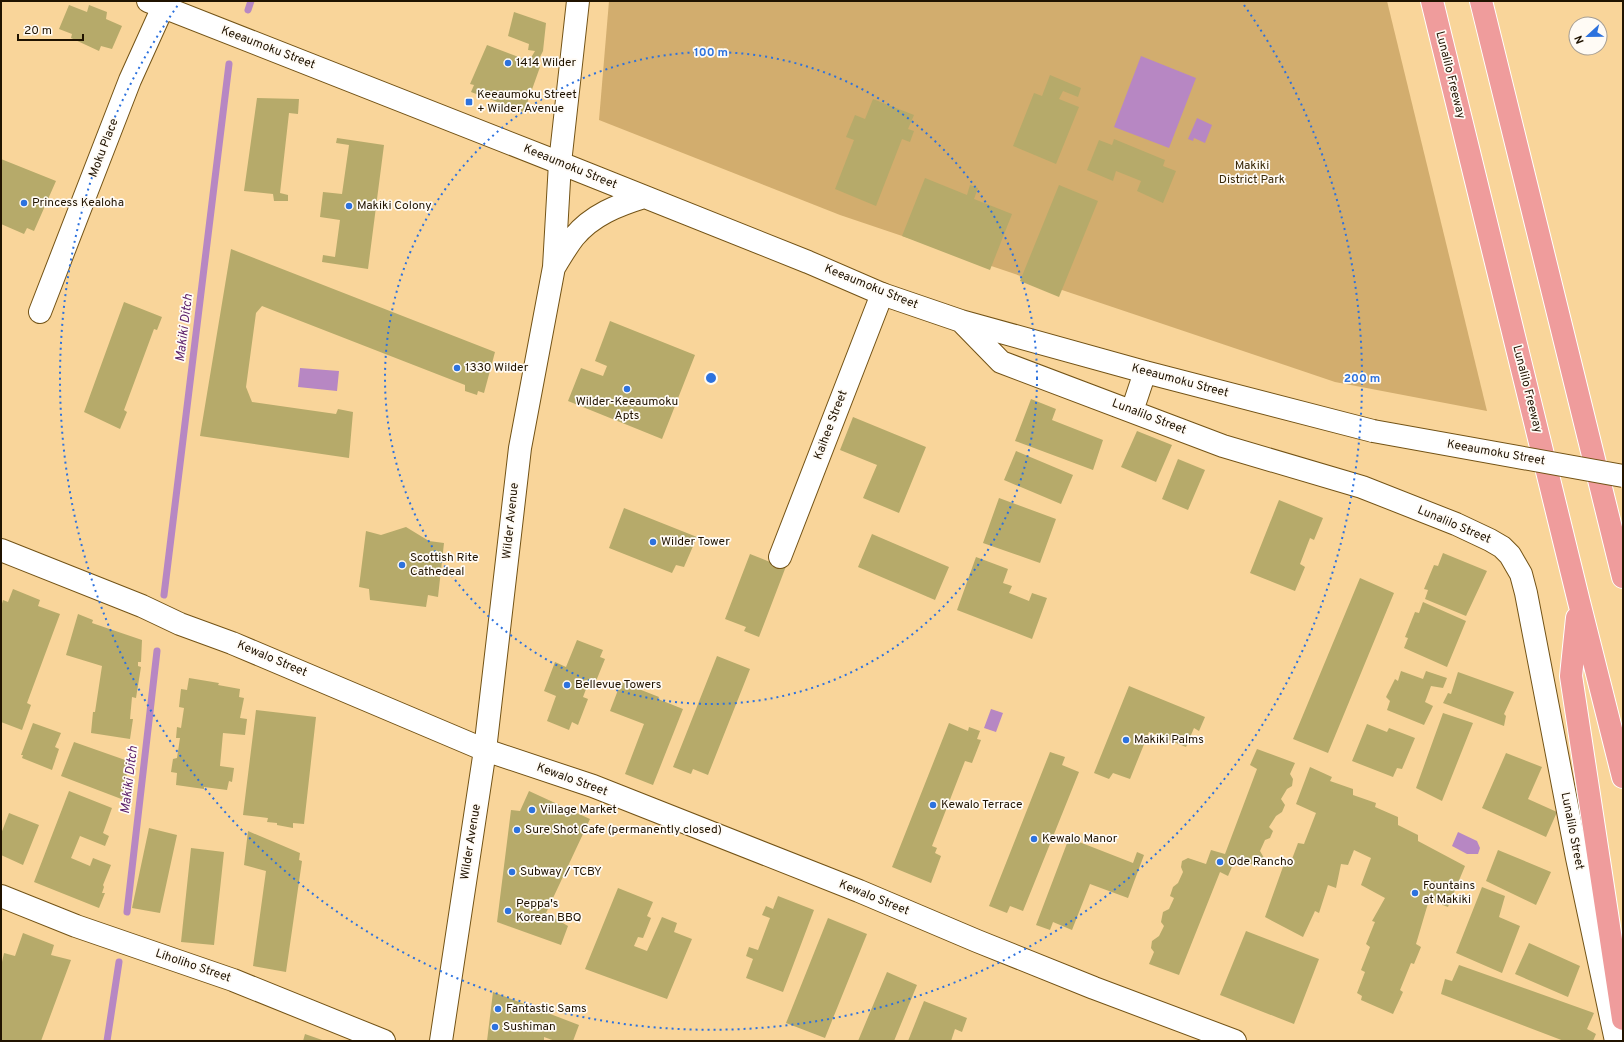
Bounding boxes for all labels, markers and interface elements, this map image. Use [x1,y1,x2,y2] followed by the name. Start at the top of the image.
[18,16,83,42] scale bar
[1568,16,1608,56] north arrow
[24,23,52,39] text: 20 m
[219,23,317,73] street label: Keeaumoku Street
[1431,29,1469,121] street label: Lunalilo Freeway
[1572,33,1588,46] text: N
[694,45,728,61] text: 100 m
[516,55,577,71] place label: 1414 Wilder
[503,58,513,68] marker: 1414 Wilder
[477,87,577,117] place label: Keeaumoku Street + Wilder Avenue
[464,97,474,107] marker: Keeaumoku Street + Wilder Avenue
[85,116,123,180] street label: Moku Place
[521,141,619,193] street label: Keeaumoku Street
[1219,158,1285,188] park label: Makiki District Park
[32,195,124,211] place label: Princess Kealoha
[19,198,29,208] marker: Princess Kealoha
[357,198,432,214] place label: Makiki Colony
[344,201,354,211] marker: Makiki Colony
[822,261,920,313] street label: Keeaumoku Street
[173,293,197,363] water label: Makiki Ditch
[1508,343,1546,435] street label: Lunalilo Freeway
[465,360,529,376] place label: 1330 Wilder
[1130,360,1230,402] street label: Keeaumoku Street
[452,363,462,373] marker: 1330 Wilder
[704,371,718,385] centre of rings
[1344,371,1380,387] text: 200 m
[622,384,632,394] marker: Wilder-Keeaumoku Apts
[810,388,852,462] street label: Kaihee Street
[576,394,678,424] place label: Wilder-Keeaumoku Apts
[1109,395,1189,439] street label: Lunalilo Street
[1446,436,1546,470] street label: Keeaumoku Street
[499,482,523,560] street label: Wilder Avenue
[1415,502,1493,548] street label: Lunalilo Street
[661,534,730,550] place label: Wilder Tower
[648,537,658,547] marker: Wilder Tower
[410,550,478,580] place label: Scottish Rite Cathedeal
[397,560,407,570] marker: Scottish Rite Cathedeal
[235,637,309,681] street label: Kewalo Street
[575,677,661,693] place label: Bellevue Towers
[562,680,572,690] marker: Bellevue Towers
[1134,732,1204,748] place label: Makiki Palms
[1121,735,1131,745] marker: Makiki Palms
[118,745,142,815] water label: Makiki Ditch
[534,760,610,800] street label: Kewalo Street
[1557,791,1587,871] street label: Lunalilo Street
[941,797,1022,813] place label: Kewalo Terrace
[928,800,938,810] marker: Kewalo Terrace
[540,802,617,818] place label: Village Market
[457,803,485,881] street label: Wilder Avenue
[527,805,537,815] marker: Village Market
[525,822,722,838] place label: Sure Shot Cafe (permanently closed)
[512,825,522,835] marker: Sure Shot Cafe (permanently closed)
[1042,831,1118,847] place label: Kewalo Manor
[1029,834,1039,844] marker: Kewalo Manor
[1228,854,1294,870] place label: Ode Rancho
[1215,857,1225,867] marker: Ode Rancho
[520,864,602,880] place label: Subway / TCBY
[507,867,517,877] marker: Subway / TCBY
[836,877,912,919] street label: Kewalo Street
[1423,878,1475,908] place label: Fountains at Makiki
[1410,888,1420,898] marker: Fountains at Makiki
[516,896,581,926] place label: Peppa's Korean BBQ
[503,906,513,916] marker: Peppa's Korean BBQ
[153,946,233,986] street label: Liholiho Street
[506,1001,587,1017] place label: Fantastic Sams
[493,1004,503,1014] marker: Fantastic Sams
[503,1019,556,1035] place label: Sushiman
[490,1022,500,1032] marker: Sushiman

